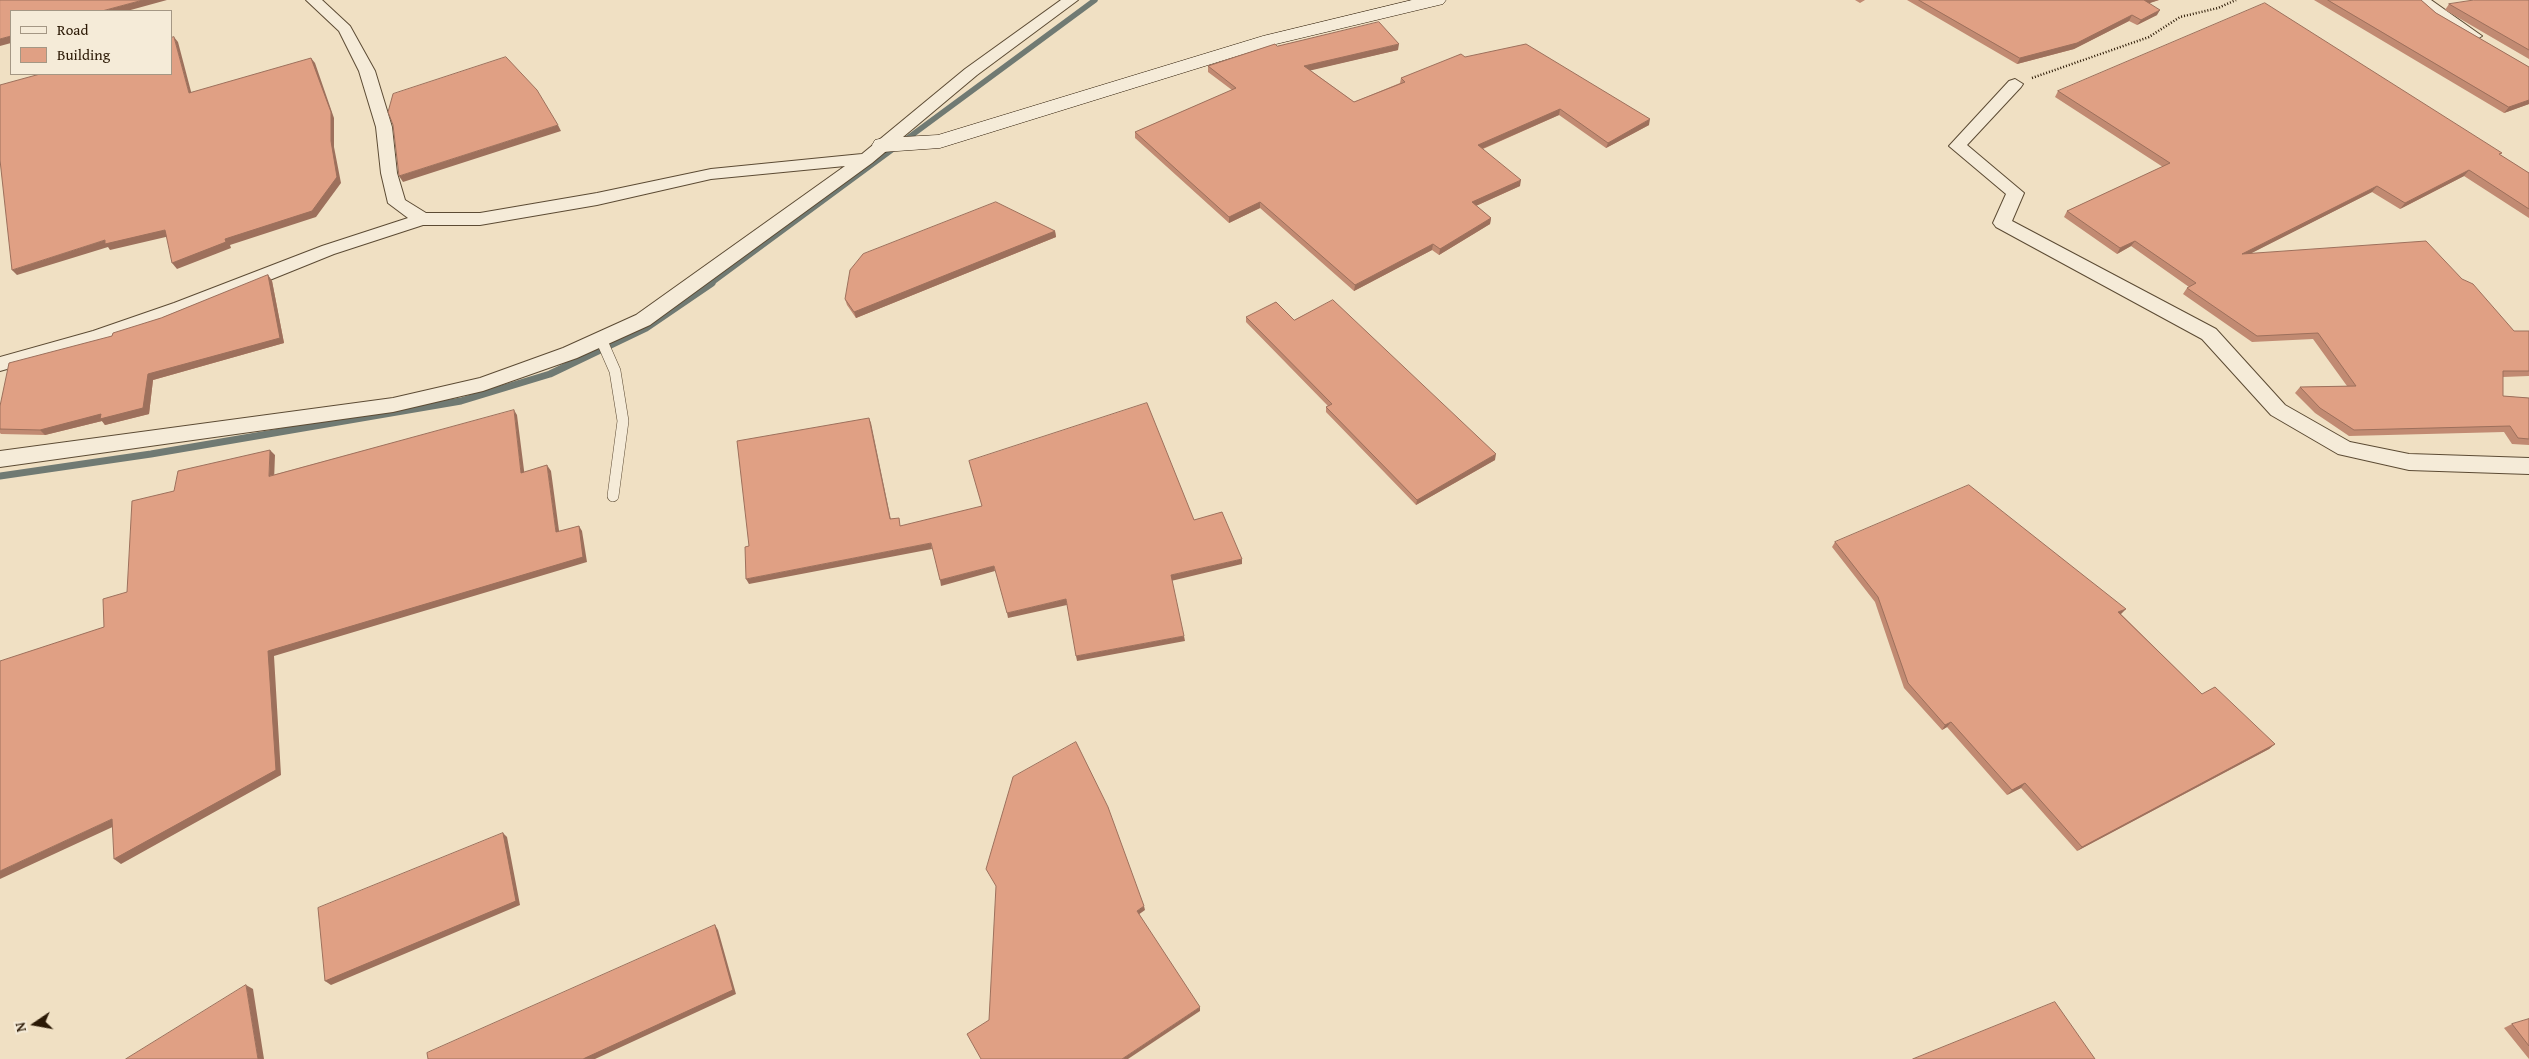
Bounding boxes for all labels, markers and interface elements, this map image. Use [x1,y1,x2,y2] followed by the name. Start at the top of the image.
[10,10,172,75] legend
[57,19,88,40] text: Road
[57,44,110,65] text: Building
[10,999,60,1049] north arrow
[10,1020,31,1034] text: N

